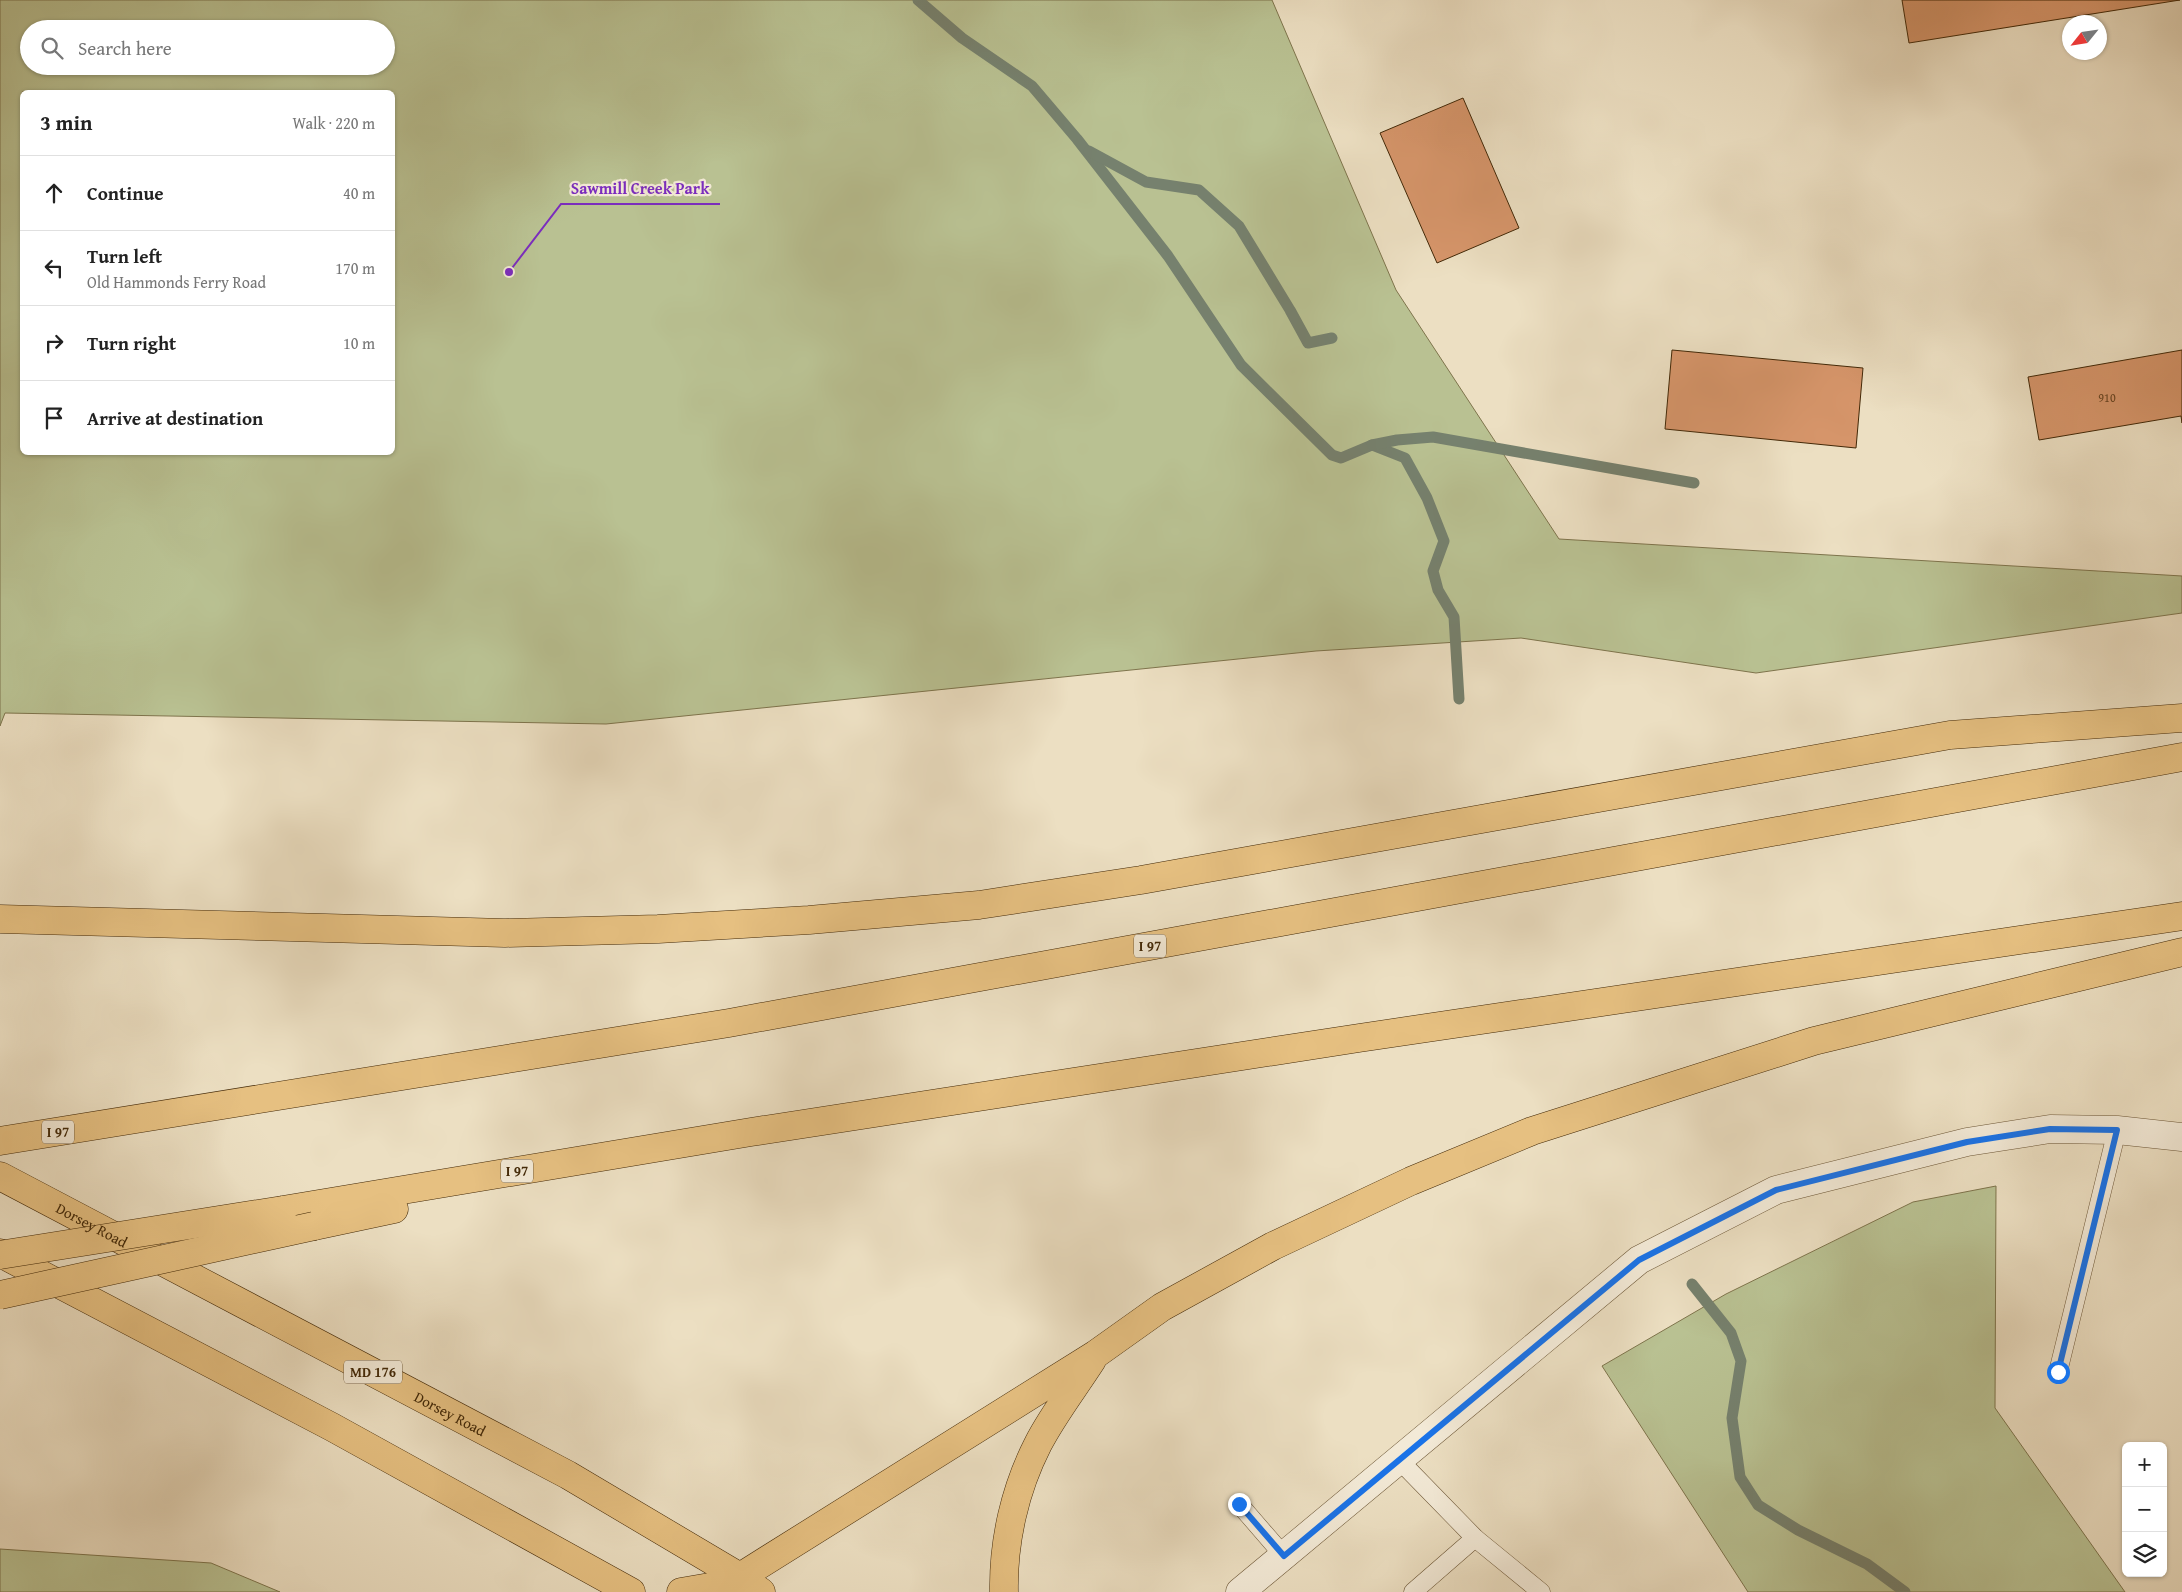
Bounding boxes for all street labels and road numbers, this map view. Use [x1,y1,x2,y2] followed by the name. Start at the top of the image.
[1134,934,1166,958] road number: I 97
[42,1120,74,1144] road number: I 97
[501,1160,533,1182] road number: I 97
[53,1197,132,1252] street label: Dorsey Road
[344,1360,402,1384] road number: MD 176
[411,1386,490,1441] street label: Dorsey Road

